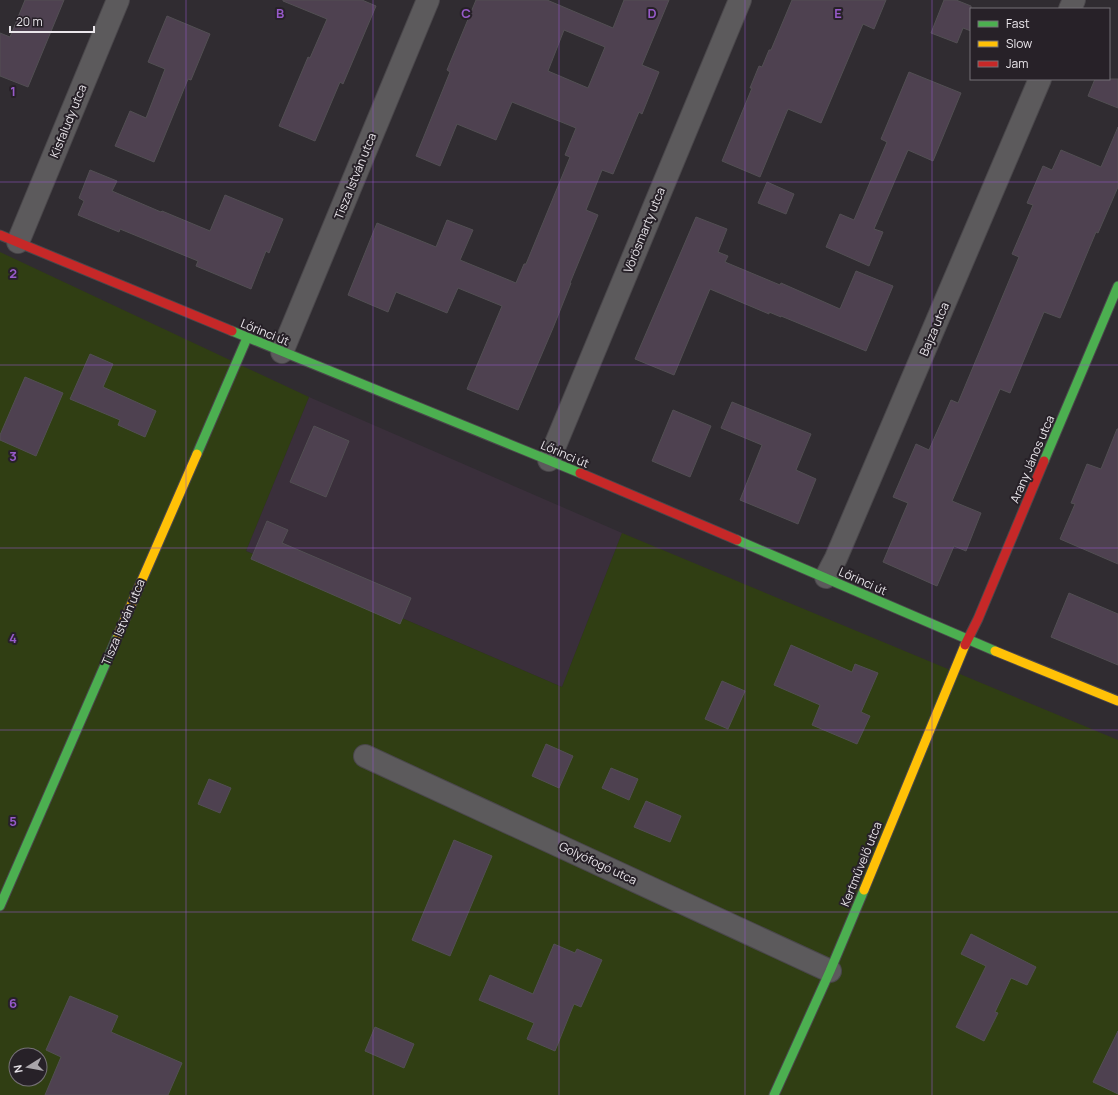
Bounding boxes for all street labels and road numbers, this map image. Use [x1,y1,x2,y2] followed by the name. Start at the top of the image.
[46,82,90,160] street label: Kisfaludy utca
[330,130,380,222] street label: Tisza István utca
[619,185,669,275] street label: Vörösmarty utca
[915,299,953,359] street label: Bajza utca
[238,315,292,350] street label: Lőrinci út
[1006,412,1058,506] street label: Arany János utca
[538,436,592,472] street label: Lőrinci út
[836,563,890,599] street label: Lőrinci út
[97,576,149,668] street label: Tisza István utca
[836,819,886,909] street label: Kertművelő utca
[556,837,640,889] street label: Golyófogó utca

